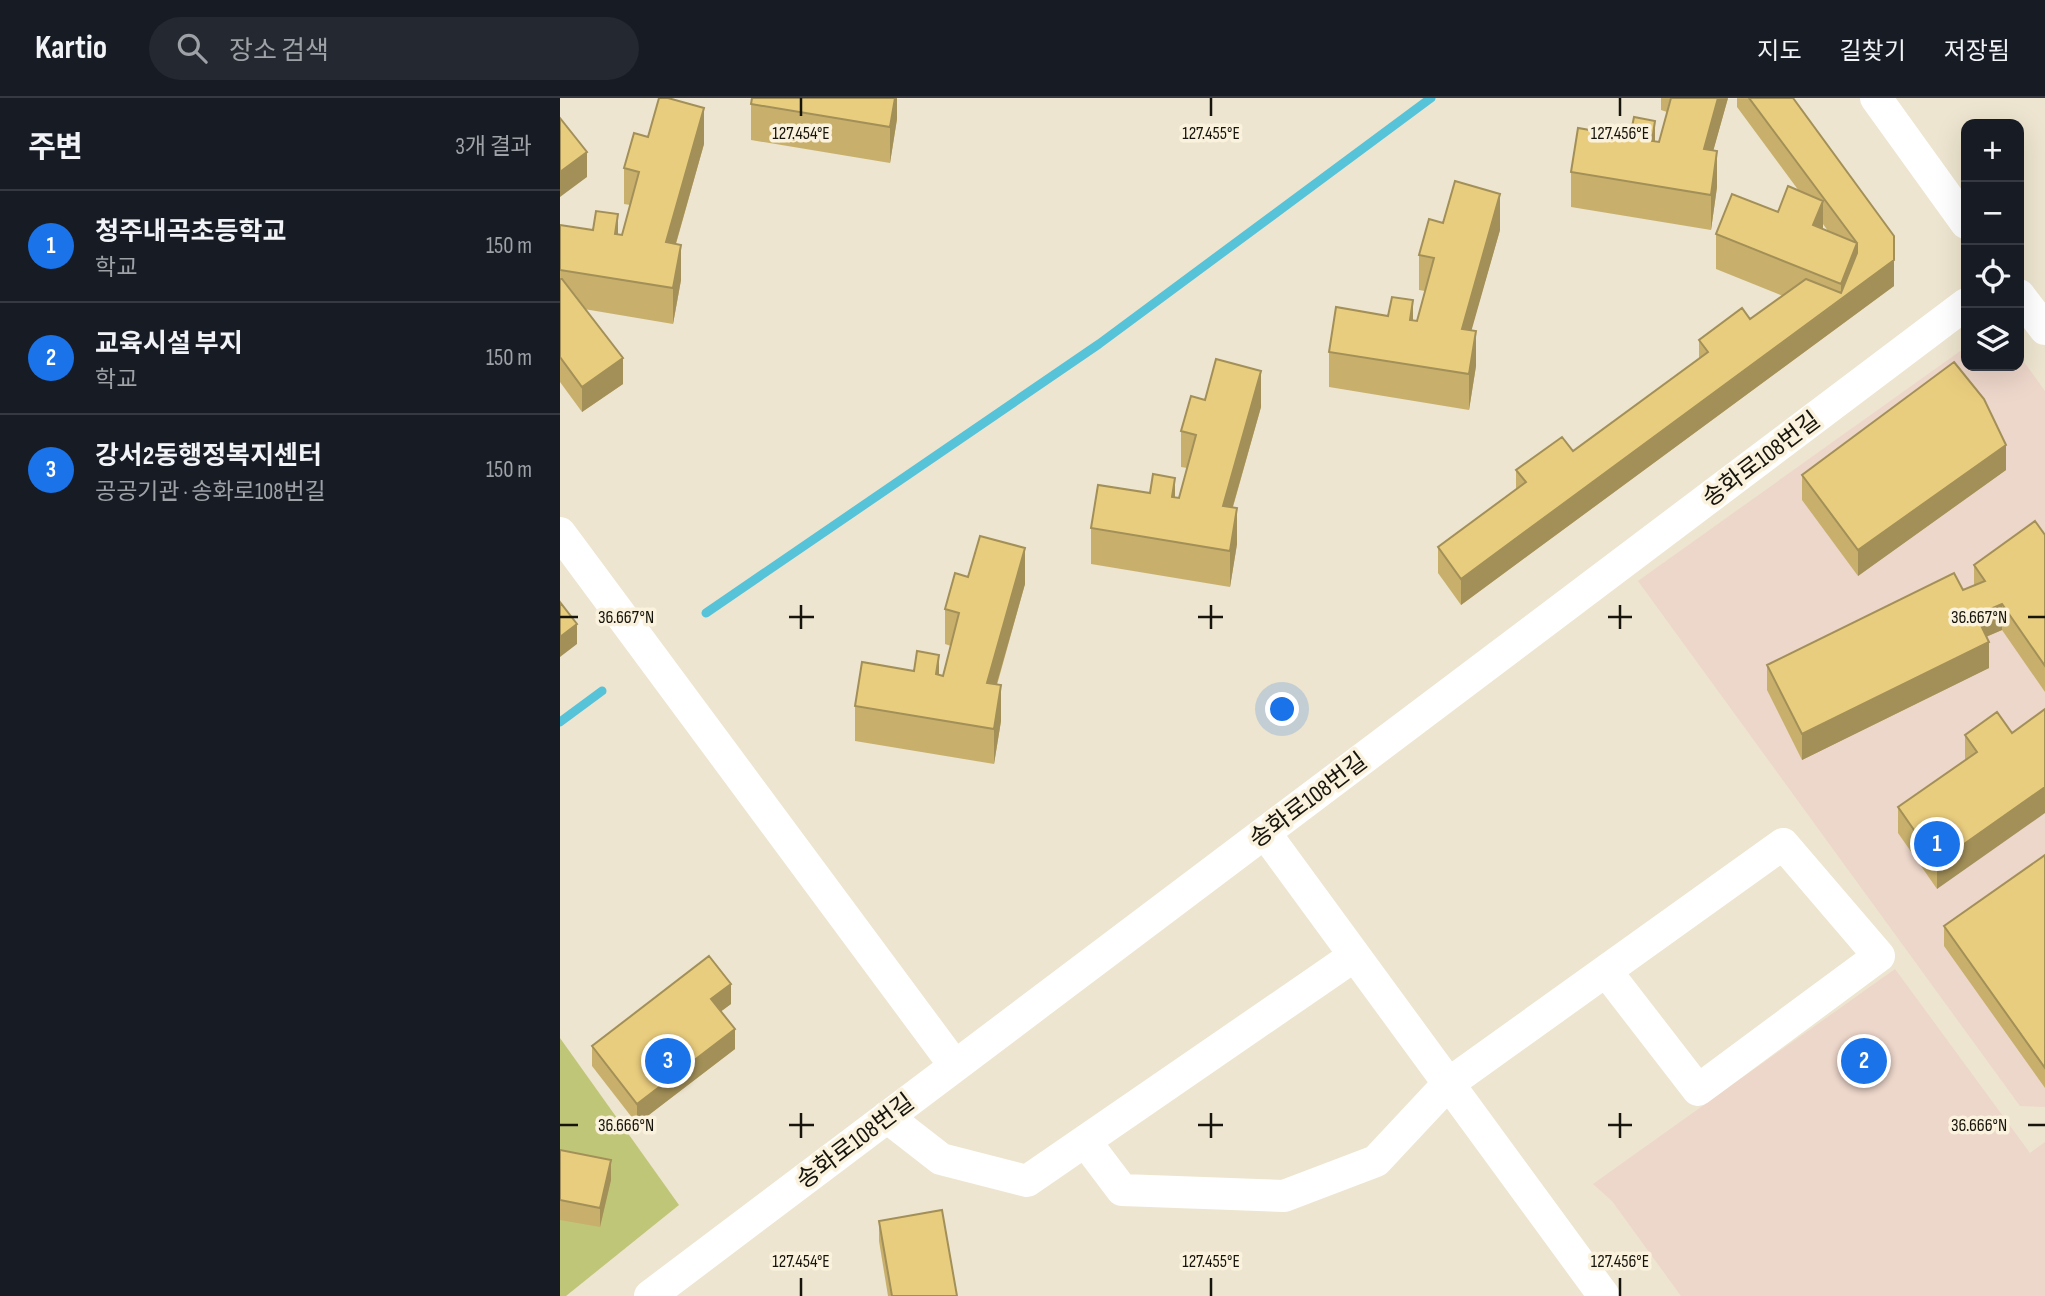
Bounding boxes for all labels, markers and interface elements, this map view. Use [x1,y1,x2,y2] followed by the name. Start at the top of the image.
[149,17,639,80] search box
[35,28,107,68] text: Kartio
[173,29,211,67] icon: search
[229,36,329,67] text: 장소 검색
[1757,37,1802,66] text: 지도
[1840,37,1906,66] text: 길찾기
[1944,37,2010,66] text: 저장됨
[1961,119,2024,371] map controls
[1961,119,2024,182] button: +
[772,123,830,144] text: 127.454°E
[1182,123,1240,144] text: 127.455°E
[1591,123,1649,144] text: 127.456°E
[28,130,83,166] text: 주변
[455,133,532,161] text: 3개 결과
[1961,182,2024,245] button: −
[95,217,286,248] text: 청주내곡초등학교
[46,232,56,260] text: 1
[486,232,532,260] text: 150 m
[1961,245,2024,308] button: locate
[95,254,137,282] text: 학교
[1961,308,2024,371] button: layers
[95,329,243,360] text: 교육시설 부지
[46,344,56,372] text: 2
[486,344,532,372] text: 150 m
[95,366,137,394] text: 학교
[1697,406,1826,513] street label: 송화로108번길
[95,441,322,472] text: 강서2동행정복지센터
[46,456,56,484] text: 3
[486,456,532,484] text: 150 m
[95,478,326,506] text: 공공기관 · 송화로108번길
[598,607,654,628] text: 36.667°N
[1951,607,2007,628] text: 36.667°N
[1265,692,1299,726] your location
[1244,747,1373,854] street label: 송화로108번길
[1914,818,1960,870] pin: 1
[645,1035,691,1087] pin: 3
[1841,1035,1887,1087] pin: 2
[791,1088,920,1195] street label: 송화로108번길
[598,1115,654,1136] text: 36.666°N
[1951,1115,2007,1136] text: 36.666°N
[772,1251,830,1272] text: 127.454°E
[1182,1251,1240,1272] text: 127.455°E
[1591,1251,1649,1272] text: 127.456°E

